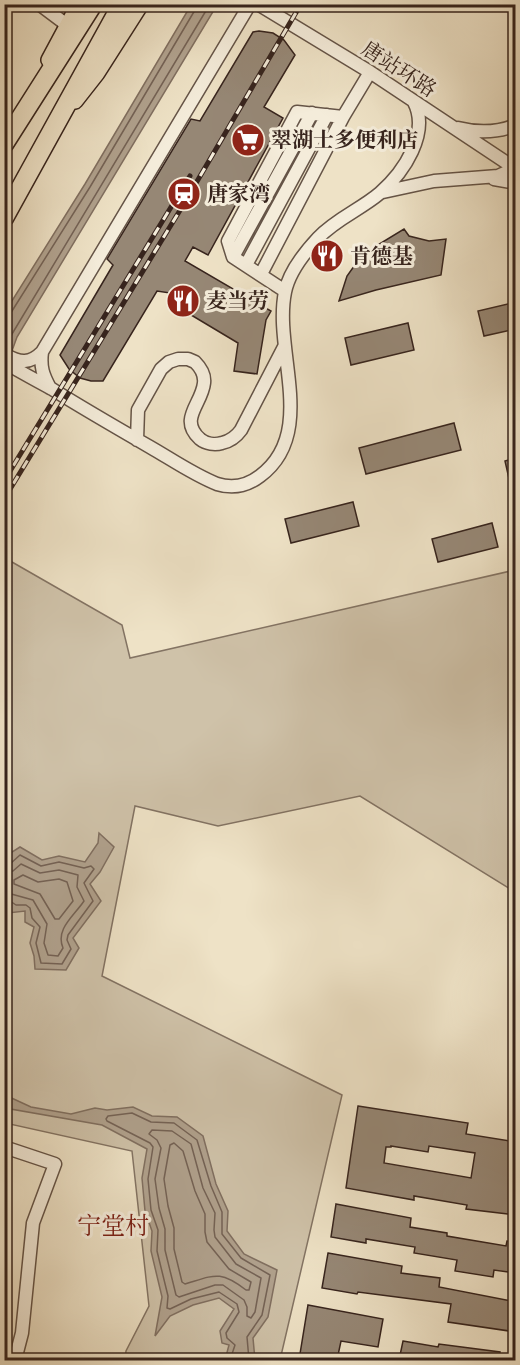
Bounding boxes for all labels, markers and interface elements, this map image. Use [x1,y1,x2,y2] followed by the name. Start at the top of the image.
[356,33,443,104] street label: 唐站环路
[230,122,266,158] supermarket icon: 翠湖士多便利店
[271,124,418,155] place label: 翠湖士多便利店
[166,176,202,212] station icon: 唐家湾
[207,178,270,209] place label: 唐家湾
[309,238,345,274] restaurant icon: 肯德基
[350,240,413,271] place label: 肯德基
[165,283,201,319] restaurant icon: 麦当劳
[206,285,269,316] place label: 麦当劳
[77,1208,149,1243] district label: 宁堂村

